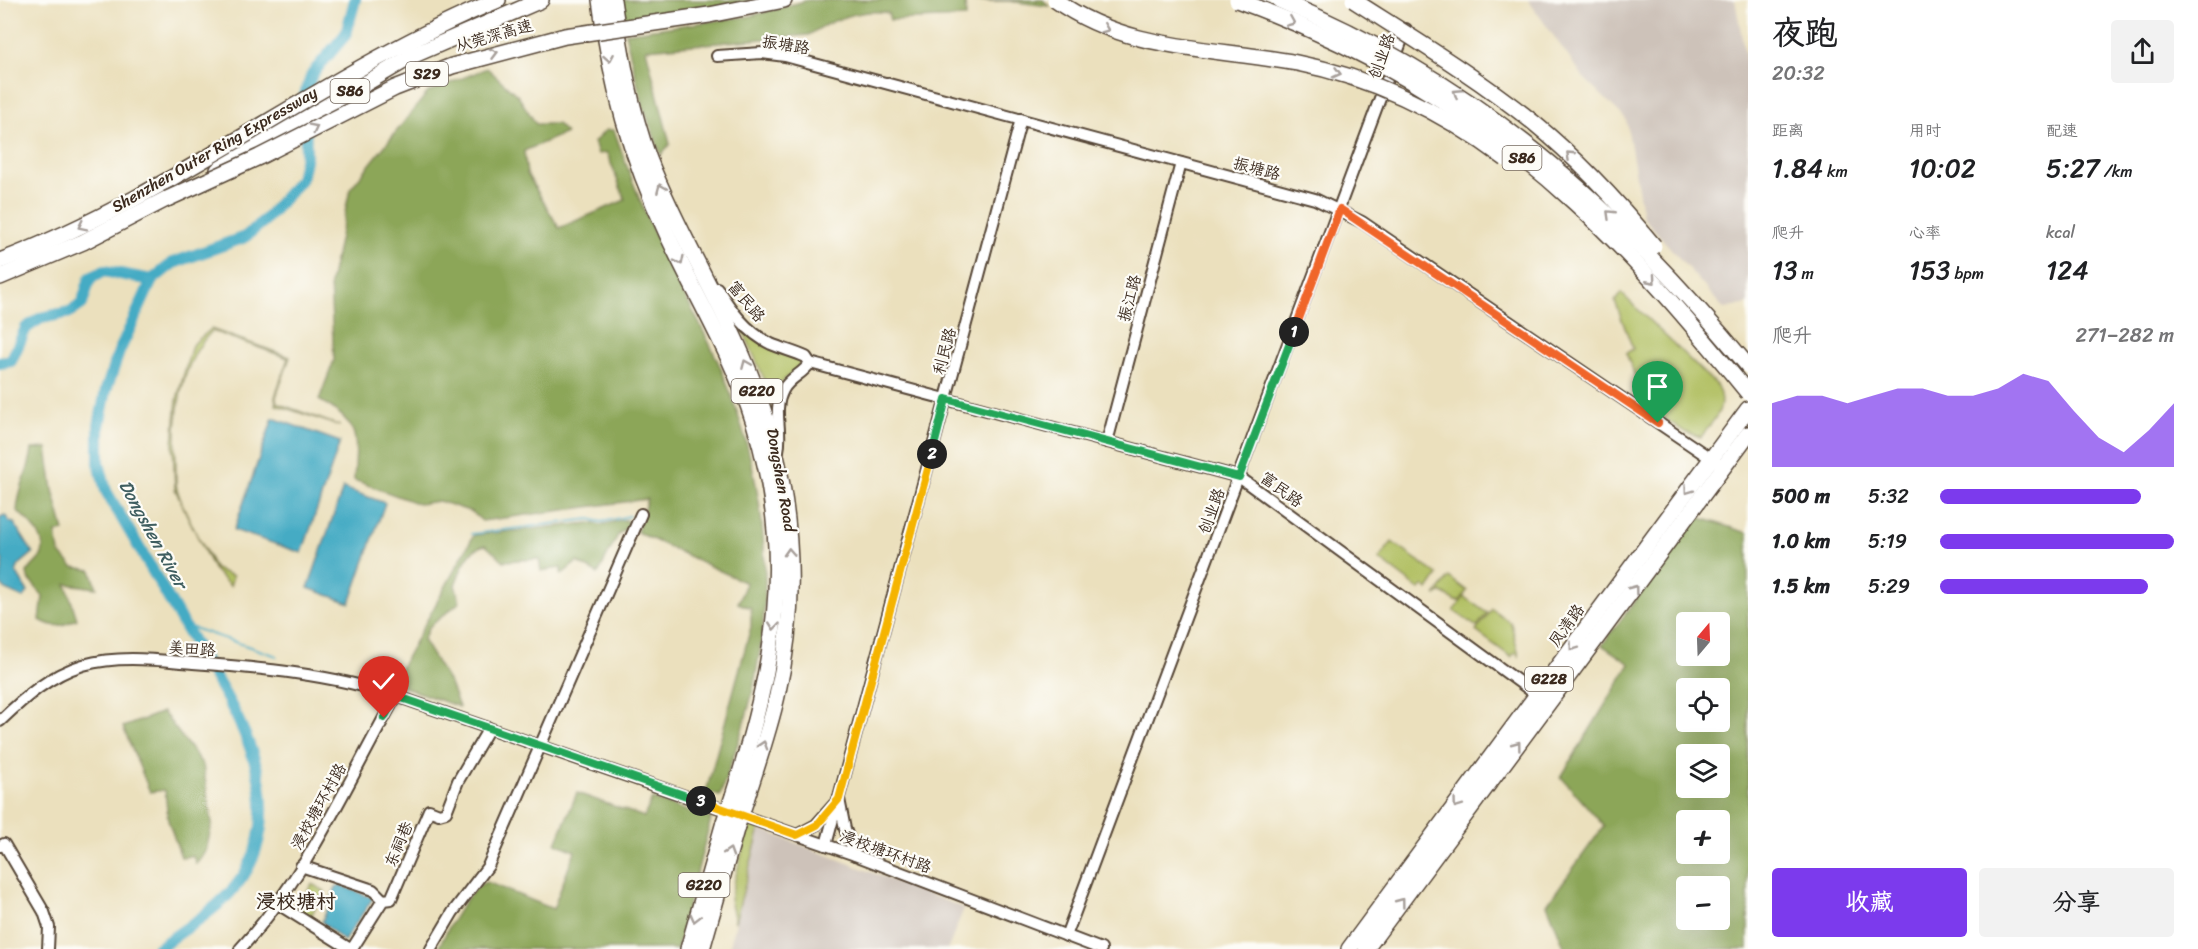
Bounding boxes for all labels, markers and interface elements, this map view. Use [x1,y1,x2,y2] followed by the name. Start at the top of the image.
[1772,4,1838,62] text: 夜跑
[452,11,537,60] street label: 从莞深高速
[1285,15,1296,27] one-way arrow
[2111,20,2174,83] button: share
[1099,22,1110,34] one-way arrow
[760,26,812,63] street label: 振塘路
[1360,29,1403,84] street label: 创业路
[488,48,498,60] one-way arrow
[602,52,615,62] one-way arrow
[1772,56,1825,91] text: 20:32
[406,62,448,86] road number: S29
[1332,66,1342,78] one-way arrow
[106,78,323,220] street label: Shenzhen Outer Ring Expressway
[330,79,370,103] road number: S86
[1453,89,1463,101] one-way arrow
[1772,116,1804,145] text: 距离
[1909,116,1941,145] text: 用时
[2046,116,2078,145] text: 配速
[308,123,319,135] one-way arrow
[1772,145,1823,191] text: 1.84
[1909,145,1976,191] text: 10:02
[2046,145,2100,191] text: 5:27
[1502,146,1541,170] road number: S86
[1230,148,1284,189] street label: 振塘路
[1566,151,1577,162] one-way arrow
[1823,157,1848,186] text: km
[2100,157,2132,186] text: /km
[657,183,669,194] one-way arrow
[1606,211,1617,222] one-way arrow
[1772,218,1804,247] text: 爬升
[1909,218,1941,247] text: 心率
[2046,218,2075,247] text: kcal
[78,219,89,230] one-way arrow
[1772,247,1797,293] text: 13
[1909,247,1950,293] text: 153
[2046,247,2088,293] text: 124
[673,254,684,265] one-way arrow
[1797,259,1814,288] text: m
[1950,259,1984,288] text: bpm
[1109,271,1150,325] street label: 振江路
[1645,273,1656,284] one-way arrow
[720,274,773,329] street label: 富民路
[1279,317,1309,347] pin: 1
[1291,317,1297,346] text: 1
[1772,318,1812,353] text: 爬升
[2075,318,2174,353] text: 271–282 m
[924,324,965,378] street label: 利民路
[741,359,753,370] one-way arrow
[1632,361,1683,423] pin
[1641,370,1674,403] icon: arrive
[732,379,783,403] road number: G220
[758,426,805,536] street label: Dongshen Road
[917,439,947,469] pin: 2
[927,439,937,468] text: 2
[1254,464,1310,515] street label: 富民路
[110,474,198,597] water label: Dongshen River
[1772,479,1830,514] text: 500 m
[1868,479,1909,514] text: 5:32
[1685,483,1696,494] one-way arrow
[1190,484,1233,539] street label: 创业路
[1772,524,1830,559] text: 1.0 km
[1868,524,1907,559] text: 5:19
[783,548,796,557] one-way arrow
[1772,569,1830,604] text: 1.5 km
[1868,569,1910,604] text: 5:29
[1626,584,1637,595] one-way arrow
[1541,597,1592,653] street label: 凤清路
[1676,612,1730,666] north arrow
[1676,612,1730,930] map controls
[768,622,781,631] one-way arrow
[167,632,217,665] street label: 美田路
[1569,640,1580,651] one-way arrow
[358,656,409,718] pin
[367,665,400,698] icon: check
[1525,667,1573,691] road number: G228
[1676,678,1730,732] button: locate
[756,740,769,750] one-way arrow
[1510,741,1521,752] one-way arrow
[1676,744,1730,798] button: layers
[282,757,354,855] street label: 浸校塘环村路
[686,786,716,816] pin: 3
[697,786,705,815] text: 3
[1453,797,1464,808] one-way arrow
[1676,810,1730,864] button: +
[376,816,421,872] street label: 东祠巷
[836,821,936,882] street label: 浸校塘环村路
[722,847,734,858] one-way arrow
[1772,868,1967,937] button: 收藏
[1979,868,2174,937] button: 分享
[678,873,730,897] road number: G220
[1676,876,1730,930] button: −
[256,884,336,919] district label: 浸校塘村
[1394,898,1405,909] one-way arrow
[690,913,703,923] one-way arrow

